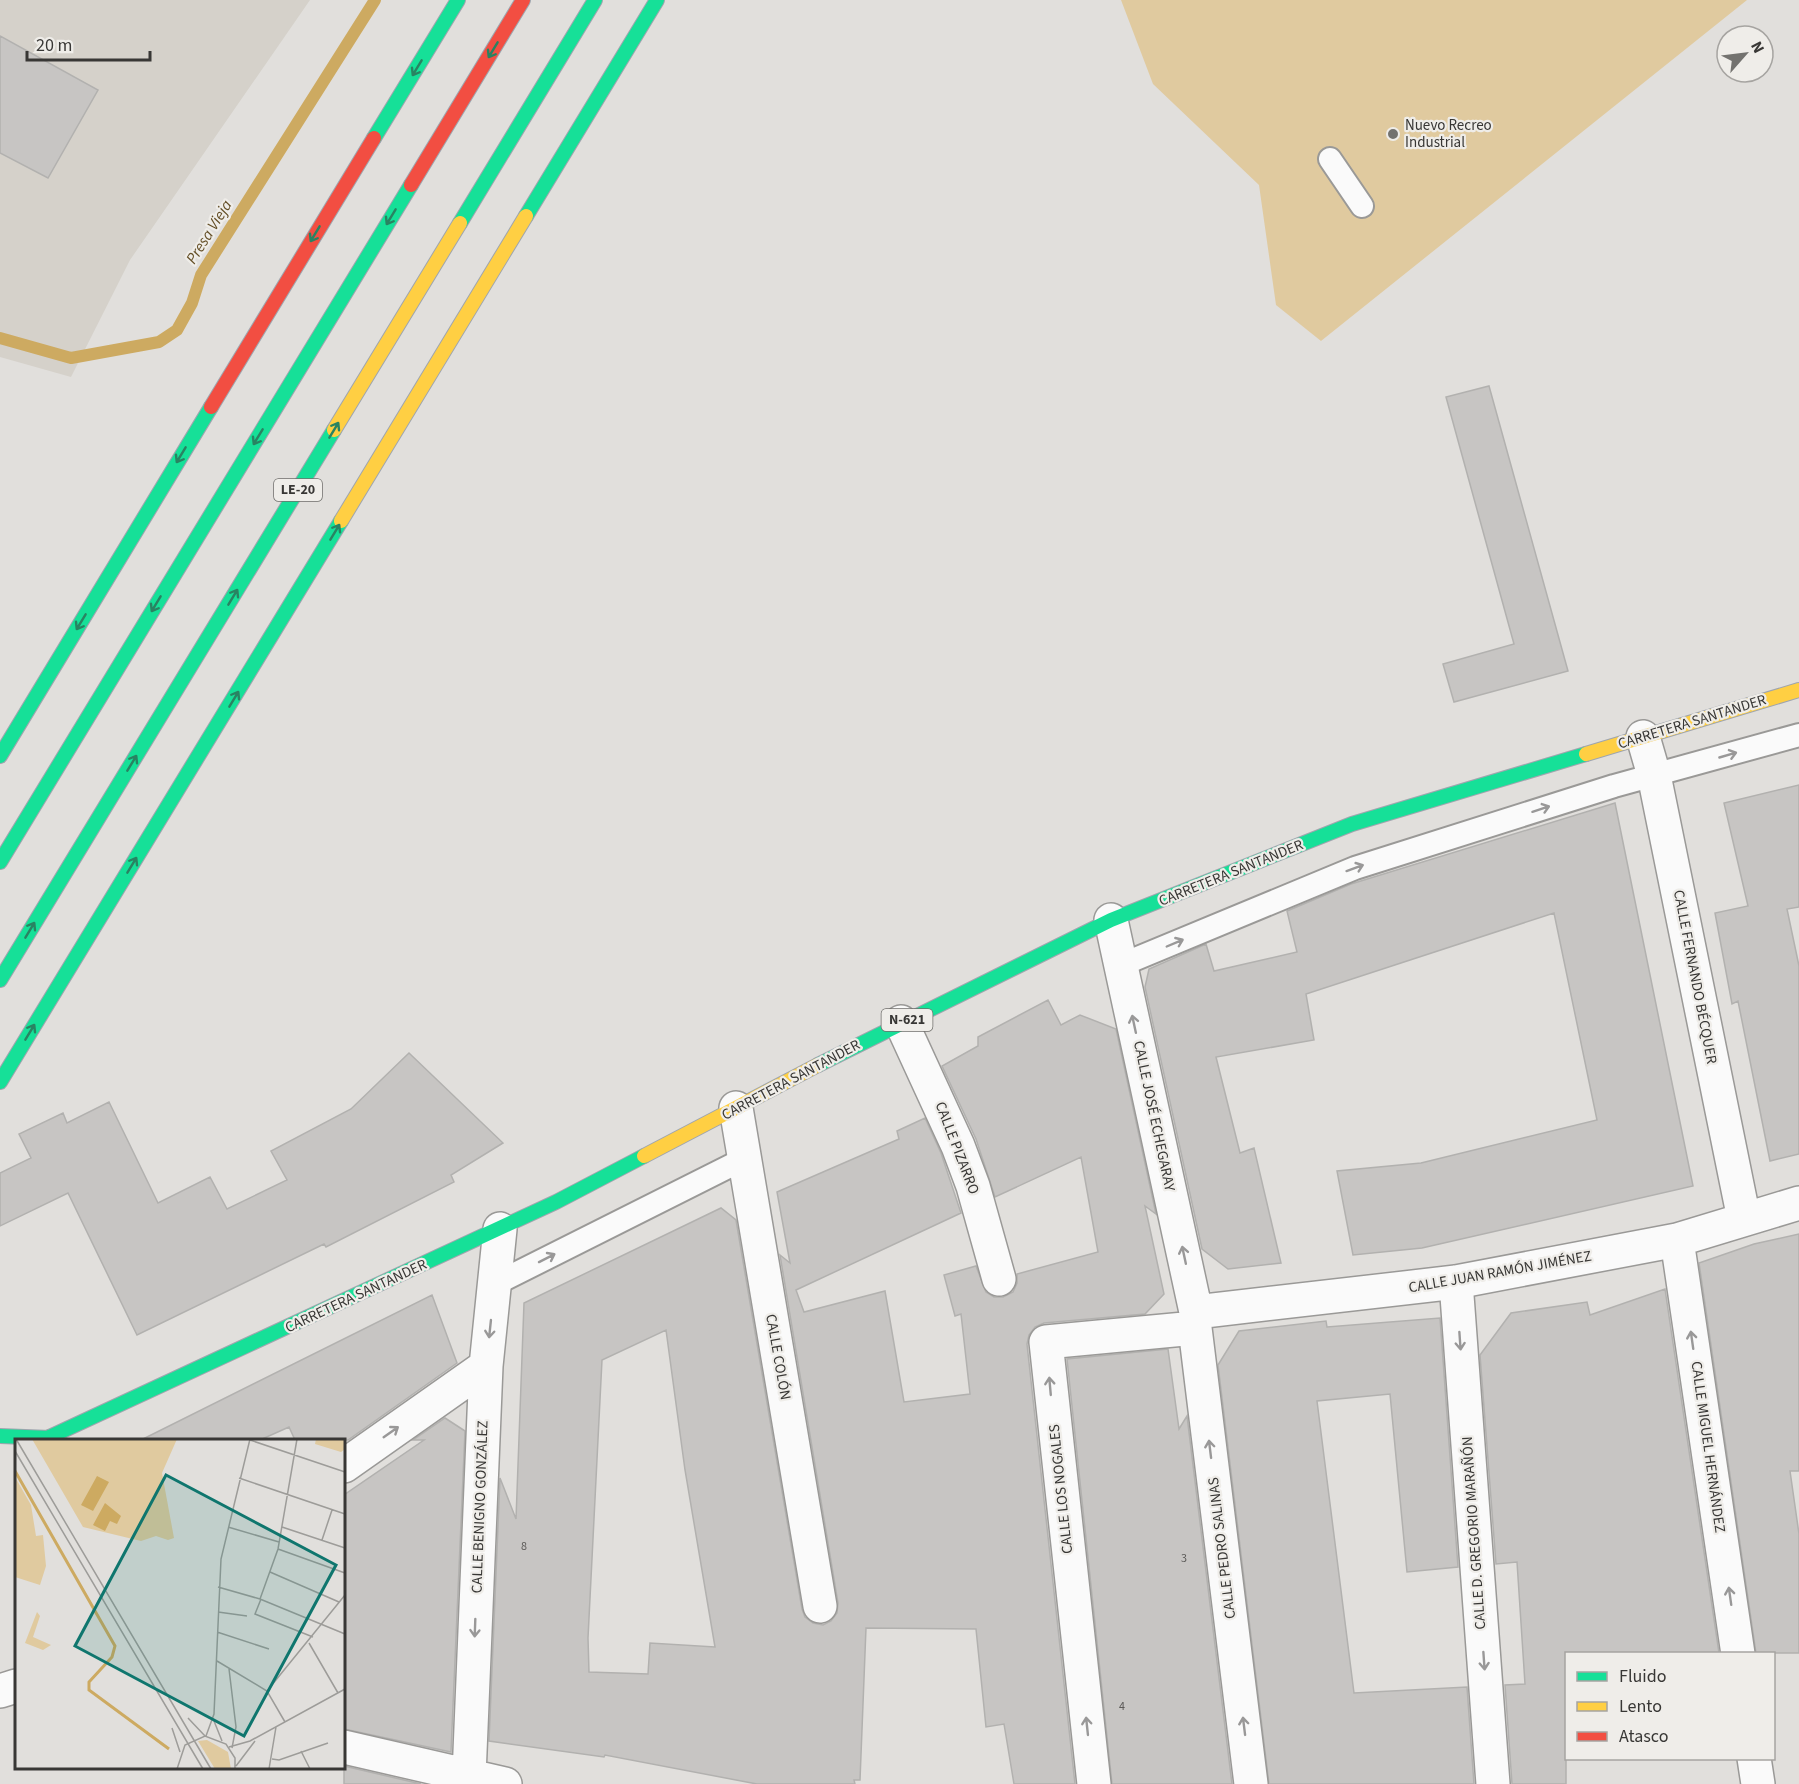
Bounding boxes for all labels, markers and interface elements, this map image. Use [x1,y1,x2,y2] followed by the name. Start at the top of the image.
[27,24,150,62] scale bar
[1715,24,1775,84] north arrow
[36,33,72,58] text: 20 m
[1745,38,1770,57] text: N
[486,41,498,58] one-way arrow
[410,59,422,76] one-way arrow
[1405,115,1492,153] place label: Nuevo Recreo Industrial
[1386,127,1400,141] marker: Nuevo Recreo Industrial
[181,195,238,268] water label: Presa Vieja
[385,208,397,225] one-way arrow
[308,225,320,242] one-way arrow
[329,422,341,439] one-way arrow
[251,428,263,445] one-way arrow
[175,446,187,463] one-way arrow
[274,479,322,501] road number: LE-20
[330,524,342,541] one-way arrow
[227,589,239,606] one-way arrow
[150,595,162,612] one-way arrow
[74,613,86,630] one-way arrow
[1615,689,1769,755] street label: CARRETERA SANTANDER
[228,691,240,708] one-way arrow
[1718,749,1737,760] one-way arrow
[126,755,138,772] one-way arrow
[1531,803,1550,814] one-way arrow
[1156,834,1307,912] street label: CARRETERA SANTANDER
[126,857,138,874] one-way arrow
[1345,862,1364,873] one-way arrow
[1668,888,1722,1066] street label: CALLE FERNANDO BÉCQUER
[25,922,37,939] one-way arrow
[1165,937,1184,948] one-way arrow
[882,1009,932,1031] road number: N-621
[1127,1014,1139,1033] one-way arrow
[25,1024,37,1041] one-way arrow
[718,1034,864,1125] street label: CARRETERA SANTANDER
[1128,1039,1180,1194] street label: CALLE JOSÉ ECHEGARAY
[930,1099,984,1197] street label: CALLE PIZARRO
[1178,1246,1189,1265] one-way arrow
[1407,1246,1593,1298] street label: CALLE JUAN RAMÓN JIMÉNEZ
[537,1251,555,1263] one-way arrow
[282,1254,431,1338] street label: CARRETERA SANTANDER
[760,1312,796,1402] street label: CALLE COLÓN
[484,1318,495,1338] one-way arrow
[1455,1330,1466,1350] one-way arrow
[1687,1331,1698,1351] one-way arrow
[1686,1360,1730,1534] street label: CALLE MIGUEL HERNÁNDEZ
[1044,1376,1055,1396] one-way arrow
[466,1420,494,1594] street label: CALLE BENIGNO GONZÁLEZ
[1044,1423,1078,1555] street label: CALLE LOS NOGALES
[383,1426,399,1438] one-way arrow
[1457,1436,1491,1630] street label: CALLE D. GREGORIO MARAÑÓN
[15,1439,345,1769] inset map
[1204,1440,1215,1459] one-way arrow
[1203,1476,1241,1620] street label: CALLE PEDRO SALINAS
[521,1538,527,1555] house number: 8
[1181,1550,1187,1567] house number: 3
[1724,1586,1735,1606] one-way arrow
[470,1618,481,1638] one-way arrow
[1478,1650,1489,1670] one-way arrow
[1565,1652,1775,1760] legend
[1619,1664,1666,1689] text: Fluido
[1619,1694,1662,1719] text: Lento
[1119,1698,1125,1715] house number: 4
[1081,1716,1092,1736] one-way arrow
[1238,1717,1249,1736] one-way arrow
[1619,1724,1668,1749] text: Atasco

